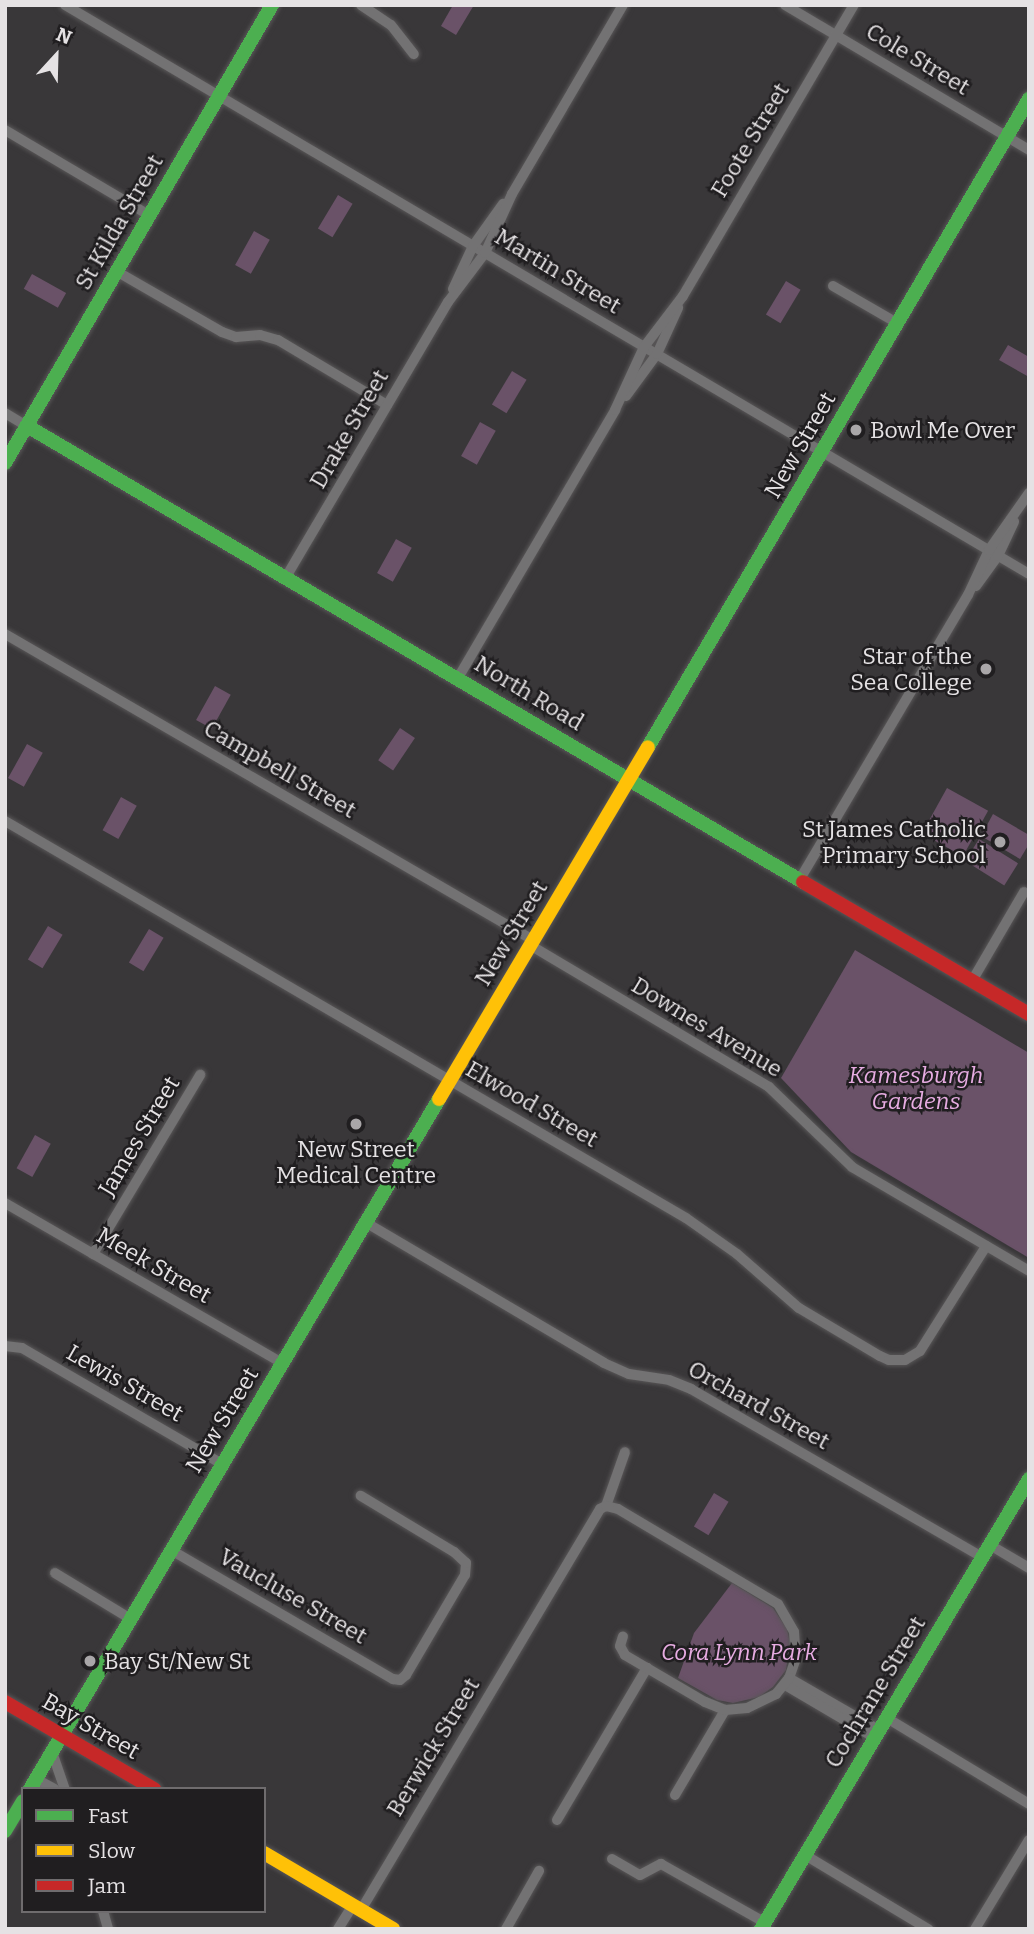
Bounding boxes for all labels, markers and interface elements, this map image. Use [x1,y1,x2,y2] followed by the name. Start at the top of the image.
[861,17,975,101] street label: Cole Street
[21,21,91,91] north arrow
[53,23,75,49] text: N
[705,78,795,202] street label: Foote Street
[69,150,169,294] street label: St Kilda Street
[490,223,626,319] street label: Martin Street
[304,365,394,493] street label: Drake Street
[759,387,841,503] street label: New Street
[870,416,1015,444] place label: Bowl Me Over
[848,422,864,438] marker: Bowl Me Over
[850,642,972,696] place label: Star of the Sea College
[469,650,589,736] street label: North Road
[978,661,994,677] marker: Star of the Sea College
[199,714,361,824] street label: Campbell Street
[802,815,986,869] place label: St James Catholic Primary School
[992,834,1008,850] marker: St James Catholic Primary School
[469,875,553,991] street label: New Street
[627,971,787,1083] street label: Downes Avenue
[461,1055,603,1153] street label: Elwood Street
[849,1061,983,1115] park label: Kamesburgh Gardens
[92,1071,186,1201] street label: James Street
[348,1116,364,1132] marker: New Street Medical Centre
[276,1135,436,1189] place label: New Street Medical Centre
[92,1221,216,1309] street label: Meek Street
[62,1339,188,1427] street label: Lewis Street
[683,1355,835,1455] street label: Orchard Street
[180,1362,264,1478] street label: New Street
[214,1542,372,1650] street label: Vaucluse Street
[819,1611,931,1773] street label: Cochrane Street
[661,1638,817,1666] park label: Cora Lynn Park
[104,1647,250,1675] place label: Bay St/New St
[82,1653,98,1669] marker: Bay St/New St
[381,1673,485,1821] street label: Berwick Street
[37,1687,145,1765] street label: Bay Street
[21,1787,266,1913] legend
[88,1803,128,1829] text: Fast
[88,1838,135,1864] text: Slow
[88,1873,126,1899] text: Jam

